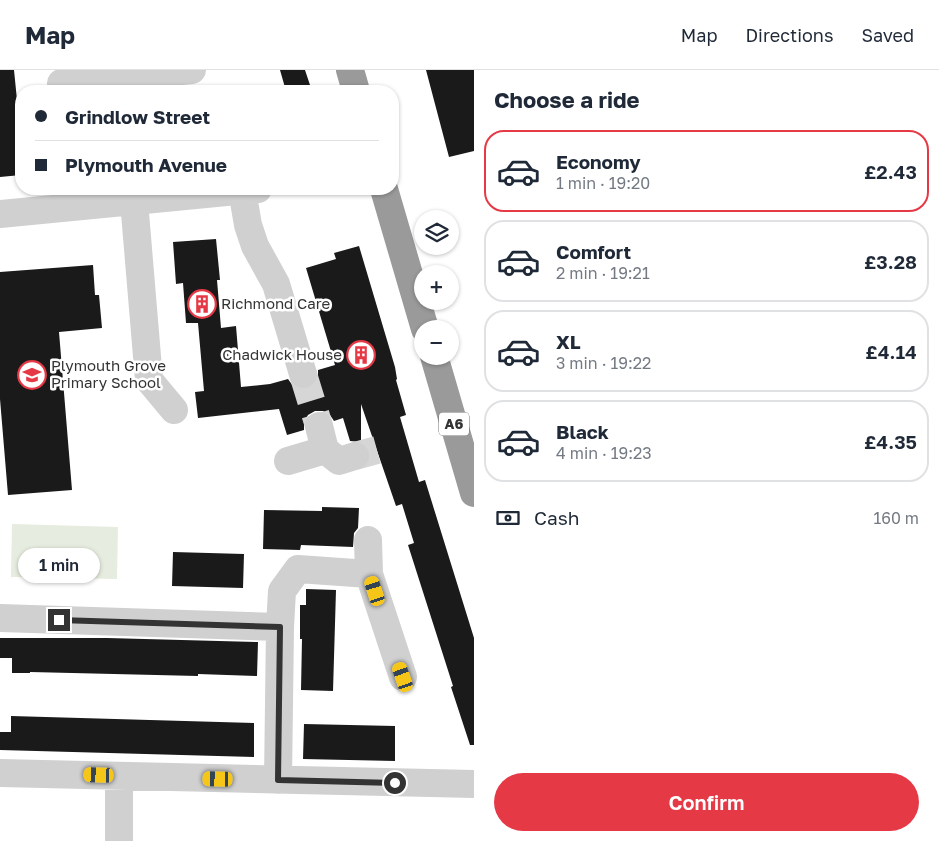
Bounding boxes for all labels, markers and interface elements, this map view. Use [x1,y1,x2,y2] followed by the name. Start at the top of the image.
[25,20,75,49] text: Map
[681,24,717,46] text: Map
[745,24,833,46] text: Directions
[861,24,914,46] text: Saved
[494,86,640,113] text: Choose a ride
[65,105,210,128] text: Grindlow Street
[496,149,541,194] icon: car
[556,150,641,173] text: Economy
[65,153,227,176] text: Plymouth Avenue
[864,160,917,183] text: £2.43
[556,173,650,193] text: 1 min · 19:20
[414,210,459,365] map controls
[414,210,459,255] button: layers
[496,239,541,284] icon: car
[556,240,631,263] text: Comfort
[864,250,917,273] text: £3.28
[556,263,650,283] text: 2 min · 19:21
[414,265,459,310] button: +
[187,289,217,319] building icon: Richmond Care
[221,294,330,312] place label: Richmond Care
[414,320,459,365] button: −
[496,329,541,374] icon: car
[556,330,581,353] text: XL
[346,340,376,370] building icon: Chadwick House
[865,340,917,363] text: £4.14
[222,345,342,363] place label: Chadwick House
[556,353,651,373] text: 3 min · 19:22
[51,356,166,391] place label: Plymouth Grove Primary School
[17,360,47,390] school or university icon: Plymouth Grove Primary School
[439,412,469,436] road number: A6
[496,419,541,464] icon: car
[556,420,609,443] text: Black
[864,430,917,453] text: £4.35
[556,443,652,463] text: 4 min · 19:23
[494,504,522,532] icon: cash
[534,506,579,529] text: Cash
[873,508,919,528] text: 160 m
[18,548,100,582] callout: 1 min
[39,555,79,575] text: 1 min
[363,574,386,608] car
[48,609,70,631] route end
[391,660,414,694] car
[83,767,114,783] car
[202,771,233,787] car
[384,772,406,794] route start
[494,773,919,831] button: Confirm

